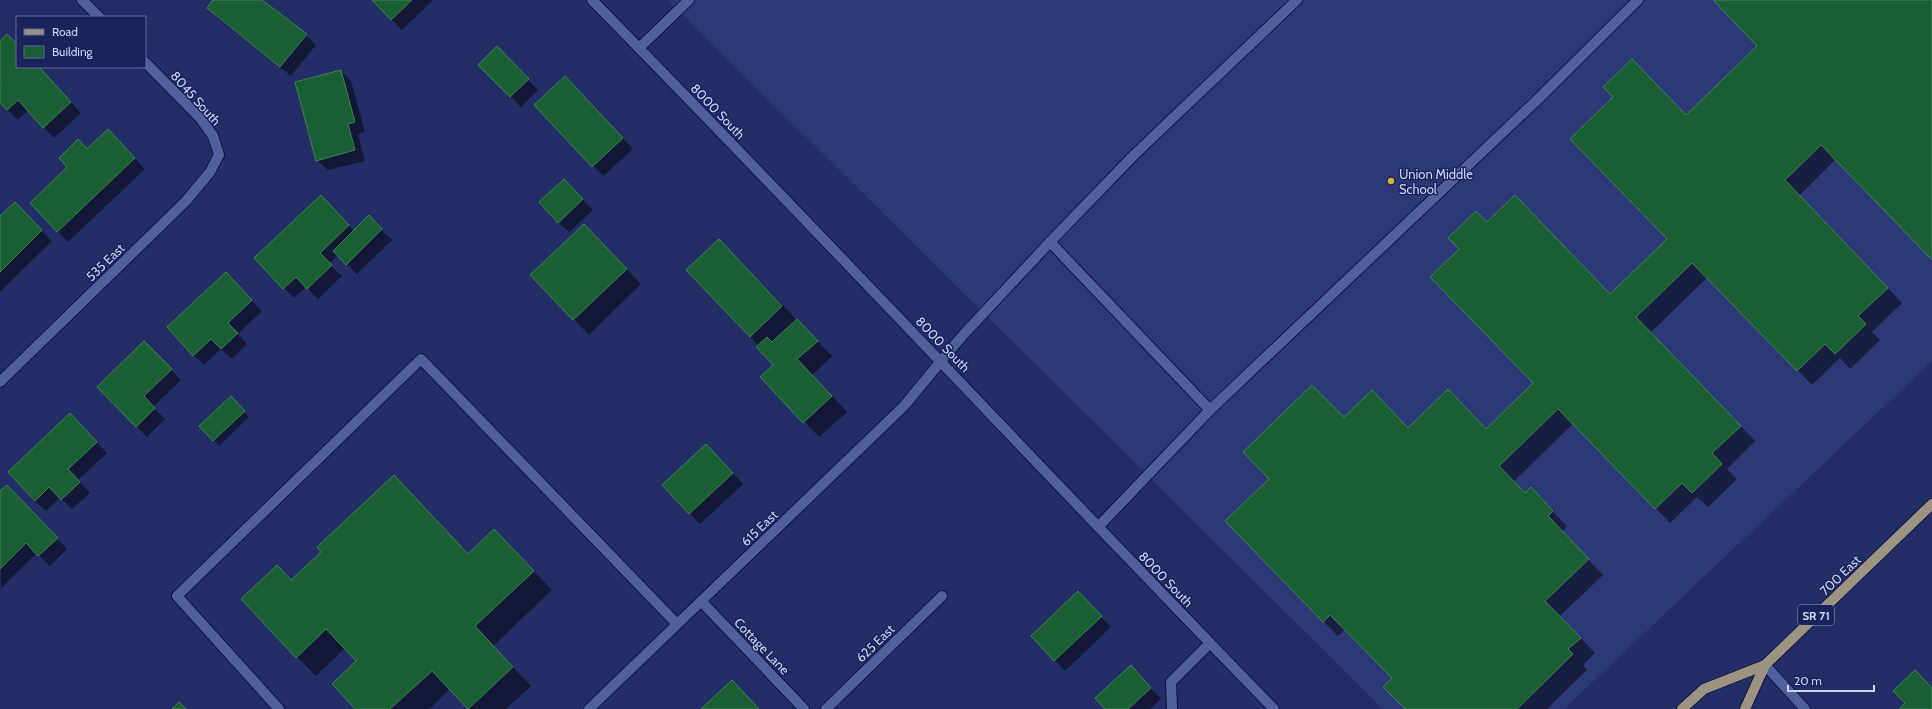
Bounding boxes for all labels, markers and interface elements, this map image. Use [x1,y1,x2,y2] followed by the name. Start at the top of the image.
[16,16,146,68] legend
[52,24,78,39] text: Road
[52,44,94,59] text: Building
[168,68,224,128] street label: 8045 South
[688,80,748,142] street label: 8000 South
[1399,166,1473,197] place label: Union Middle School
[1386,176,1396,186] marker: Union Middle School
[82,239,128,284] street label: 535 East
[913,313,973,375] street label: 8000 South
[737,506,781,549] street label: 615 East
[1136,548,1196,610] street label: 8000 South
[1816,551,1864,598] street label: 700 East
[1798,605,1834,625] road number: SR 71
[731,614,793,678] street label: Cottage Lane
[852,620,898,665] street label: 625 East
[1788,667,1874,693] scale bar
[1794,673,1822,688] text: 20 m

